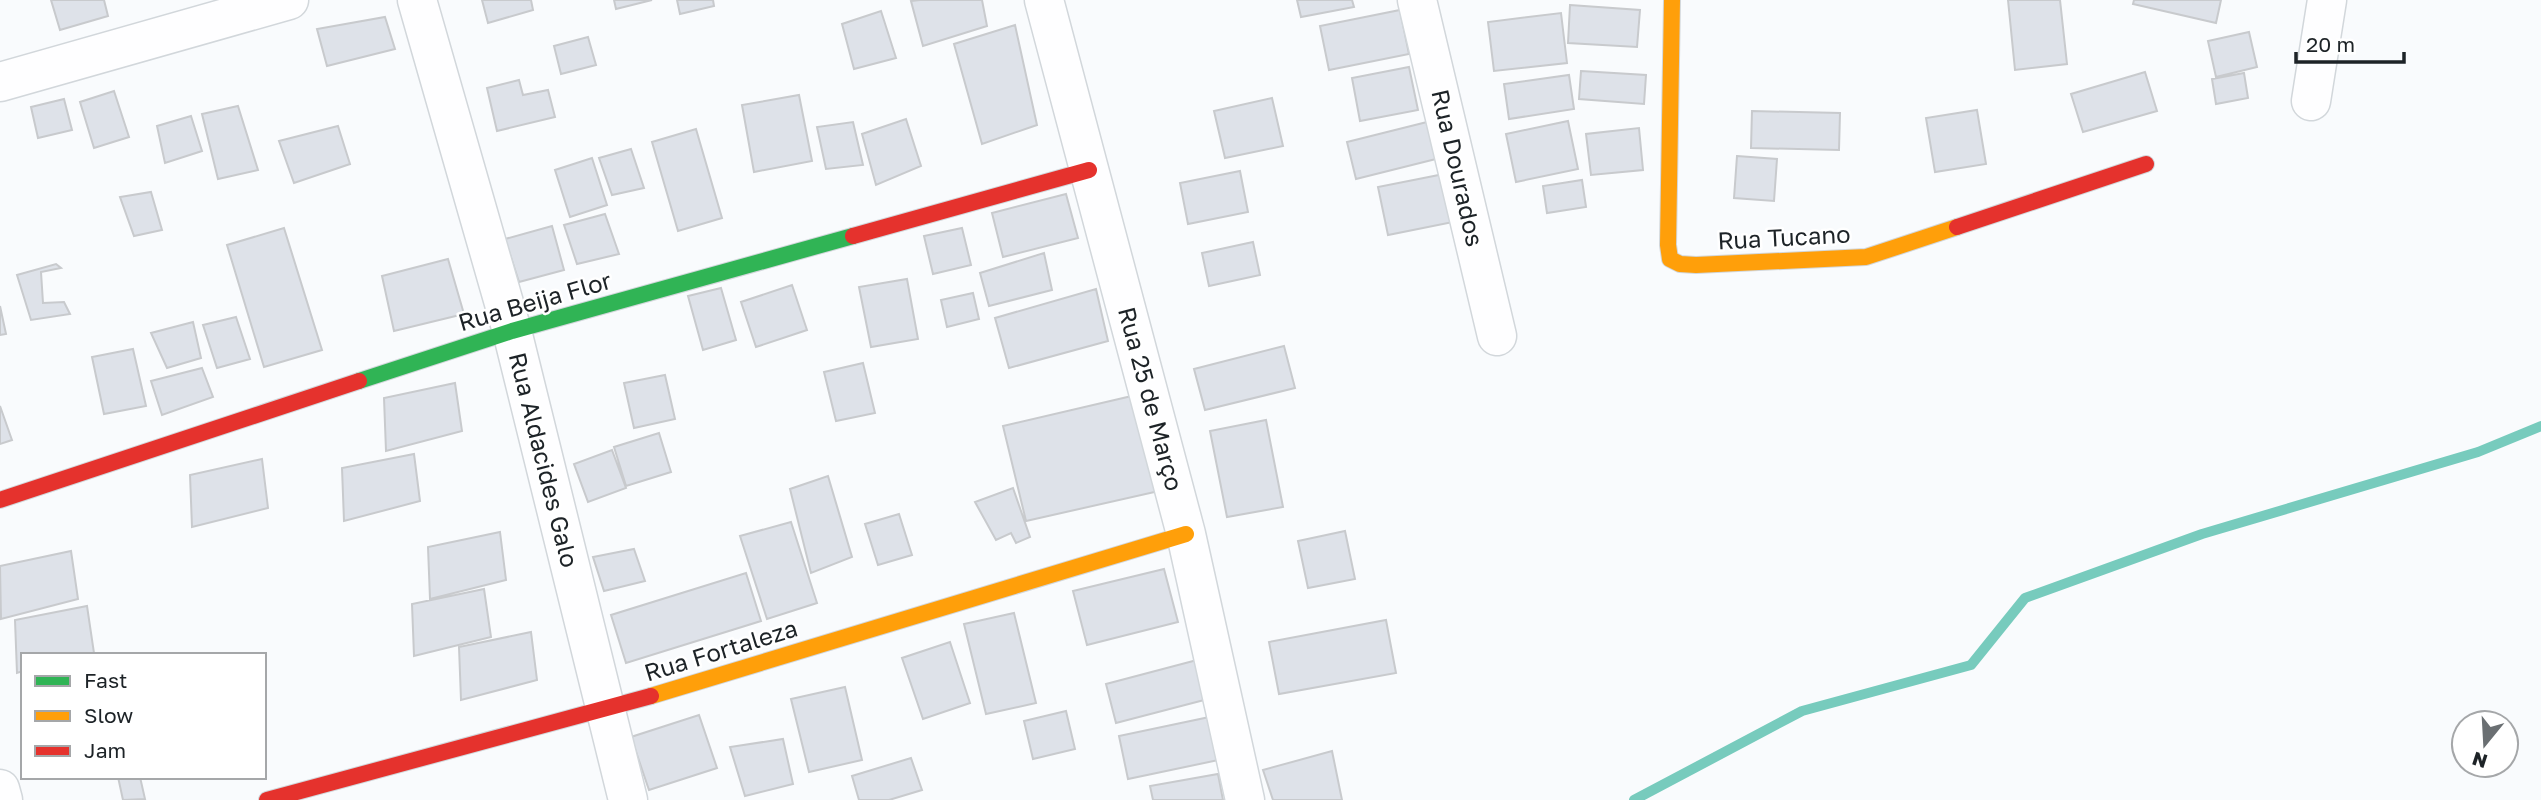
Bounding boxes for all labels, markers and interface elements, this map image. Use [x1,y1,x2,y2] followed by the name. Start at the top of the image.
[2296,21,2404,65] scale bar
[2306,31,2355,57] text: 20 m
[1426,86,1491,249] street label: Rua Dourados
[1717,219,1851,254] street label: Rua Tucano
[455,265,614,336] street label: Rua Beija Flor
[1113,303,1190,494] street label: Rua 25 de Março
[504,349,585,570] street label: Rua Aldacides Galo
[641,613,801,687] street label: Rua Fortaleza
[21,653,266,779] legend
[84,667,127,693] text: Fast
[84,702,133,728] text: Slow
[2450,709,2520,779] north arrow
[84,737,126,763] text: Jam
[2469,747,2490,774] text: N

